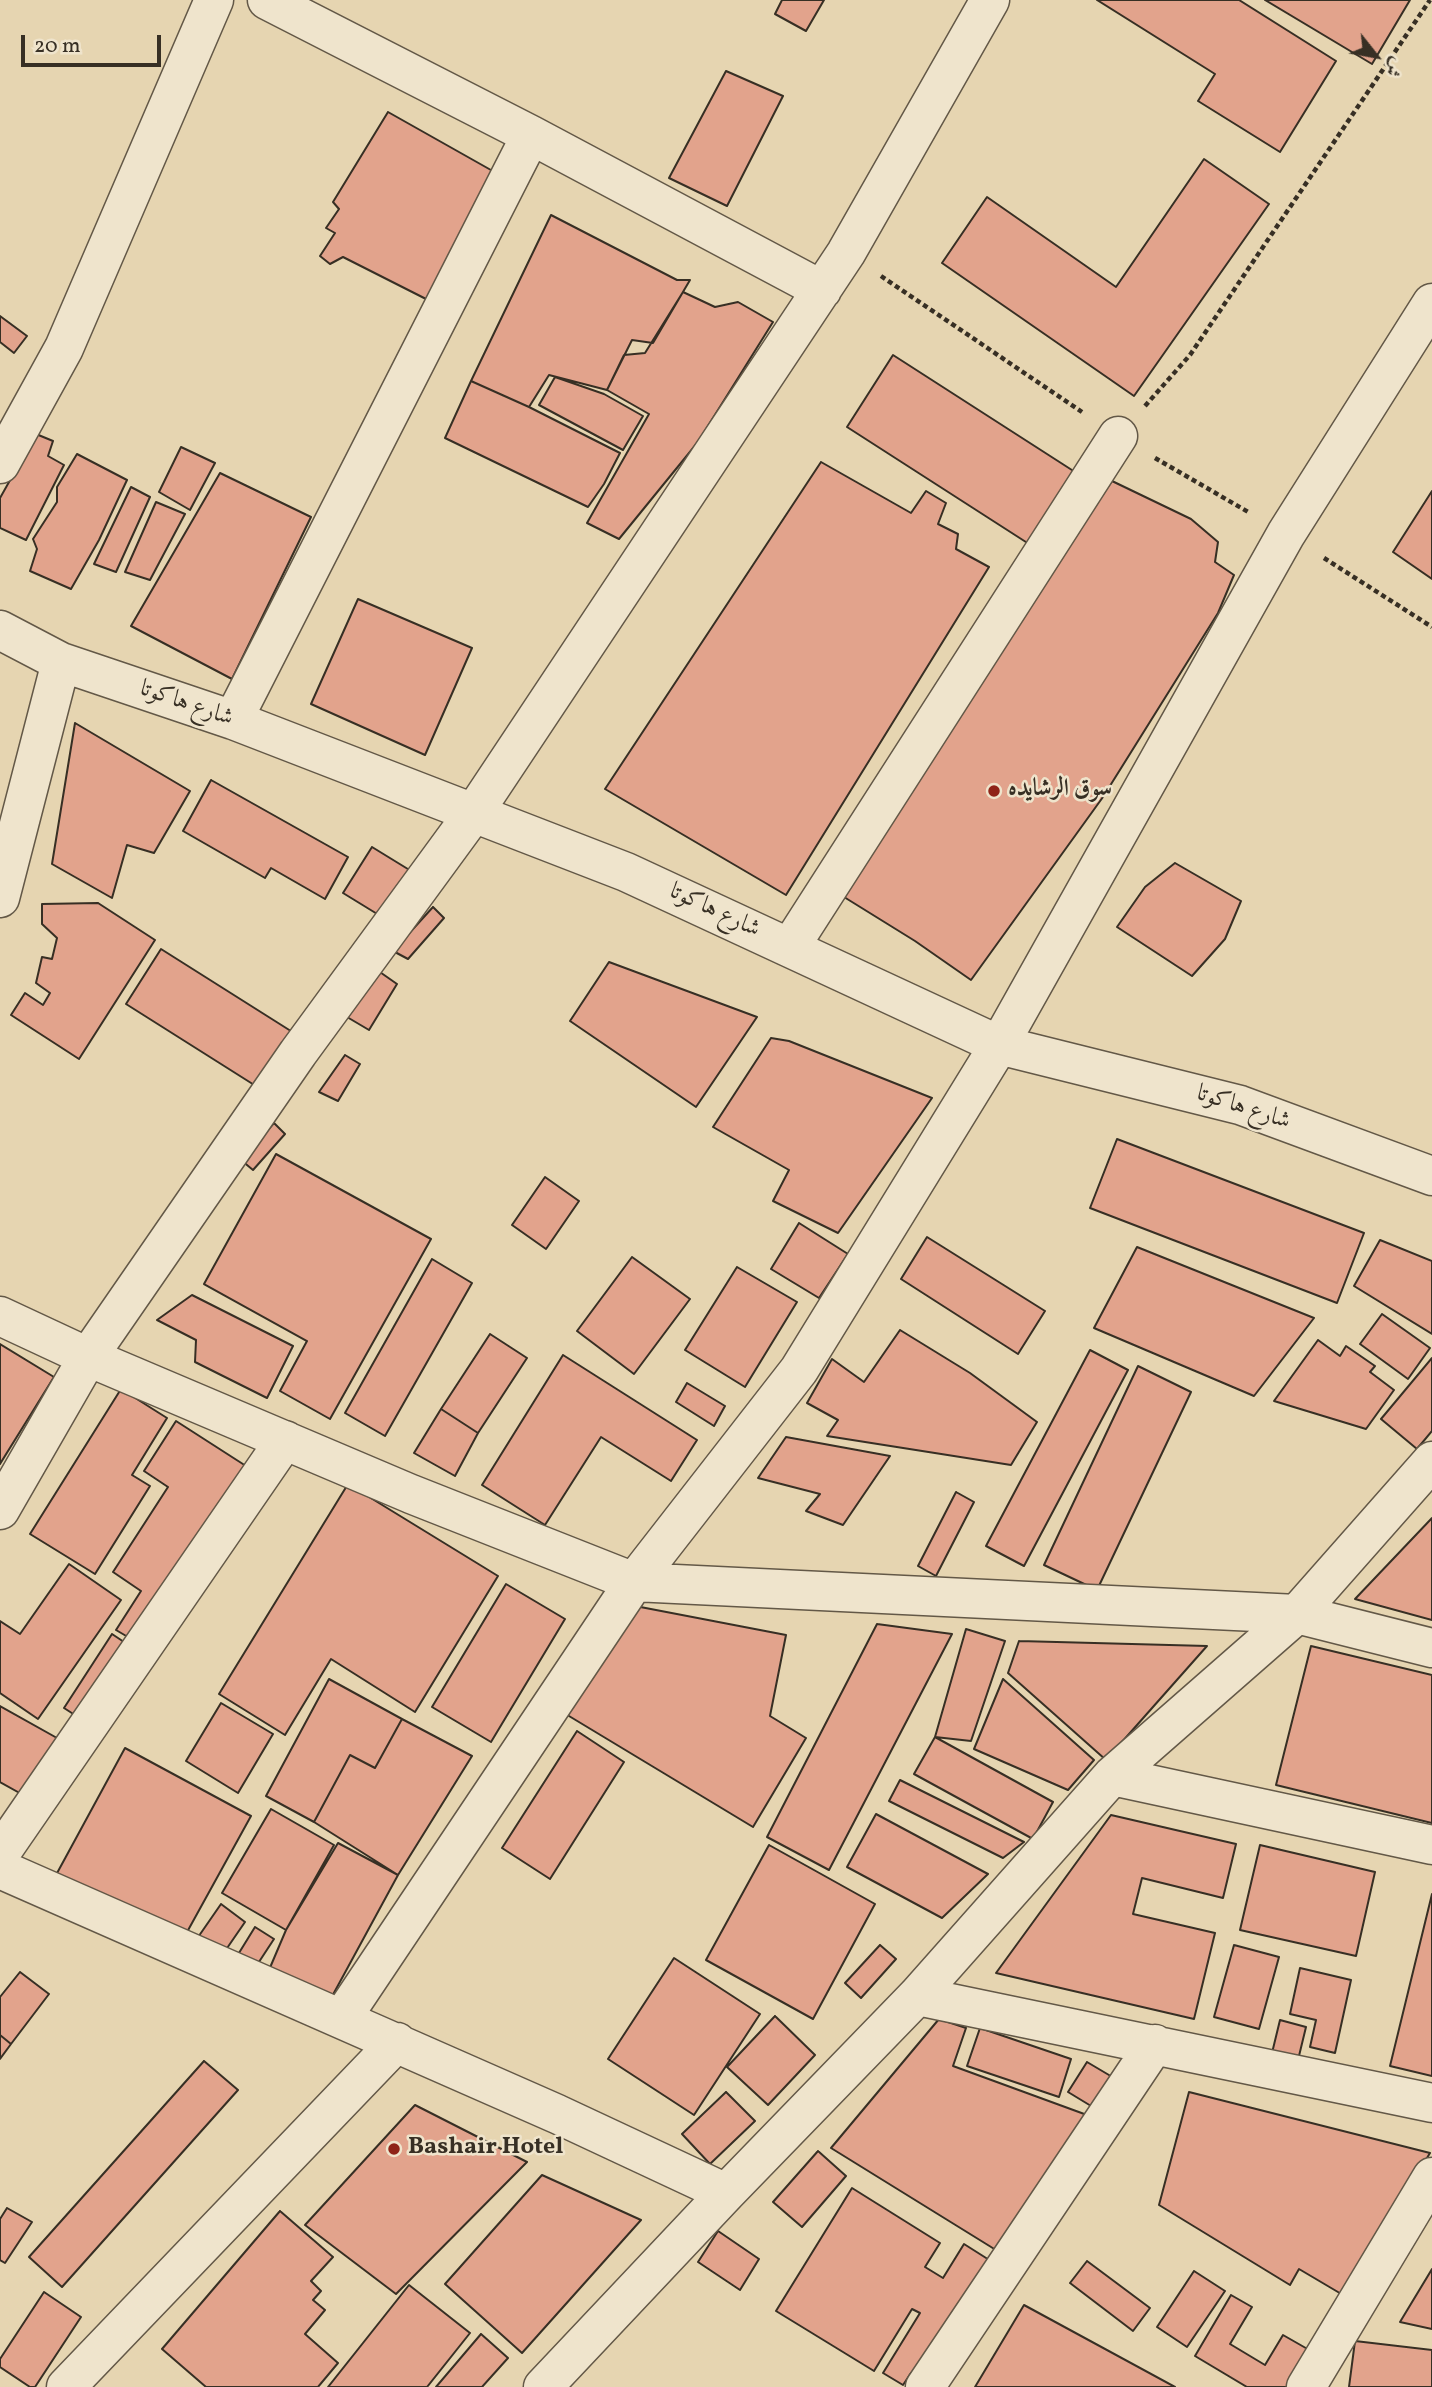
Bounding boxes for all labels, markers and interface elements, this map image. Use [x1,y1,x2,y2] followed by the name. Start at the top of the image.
[24,21,164,65] scale bar
[1341,21,1411,91] north arrow
[34,32,80,61] text: 20 m
[1378,52,1410,82] text: ش
[135,676,237,734] street label: شارع هاكوتا
[1008,777,1112,805] place label: سوق الرشايده
[986,783,1002,799] marker: سوق الرشايده
[664,878,764,946] street label: شارع هاكوتا
[1192,1080,1294,1138] street label: شارع هاكوتا
[408,2135,563,2163] place label: Bashair Hotel
[386,2141,402,2157] marker: Bashair Hotel

